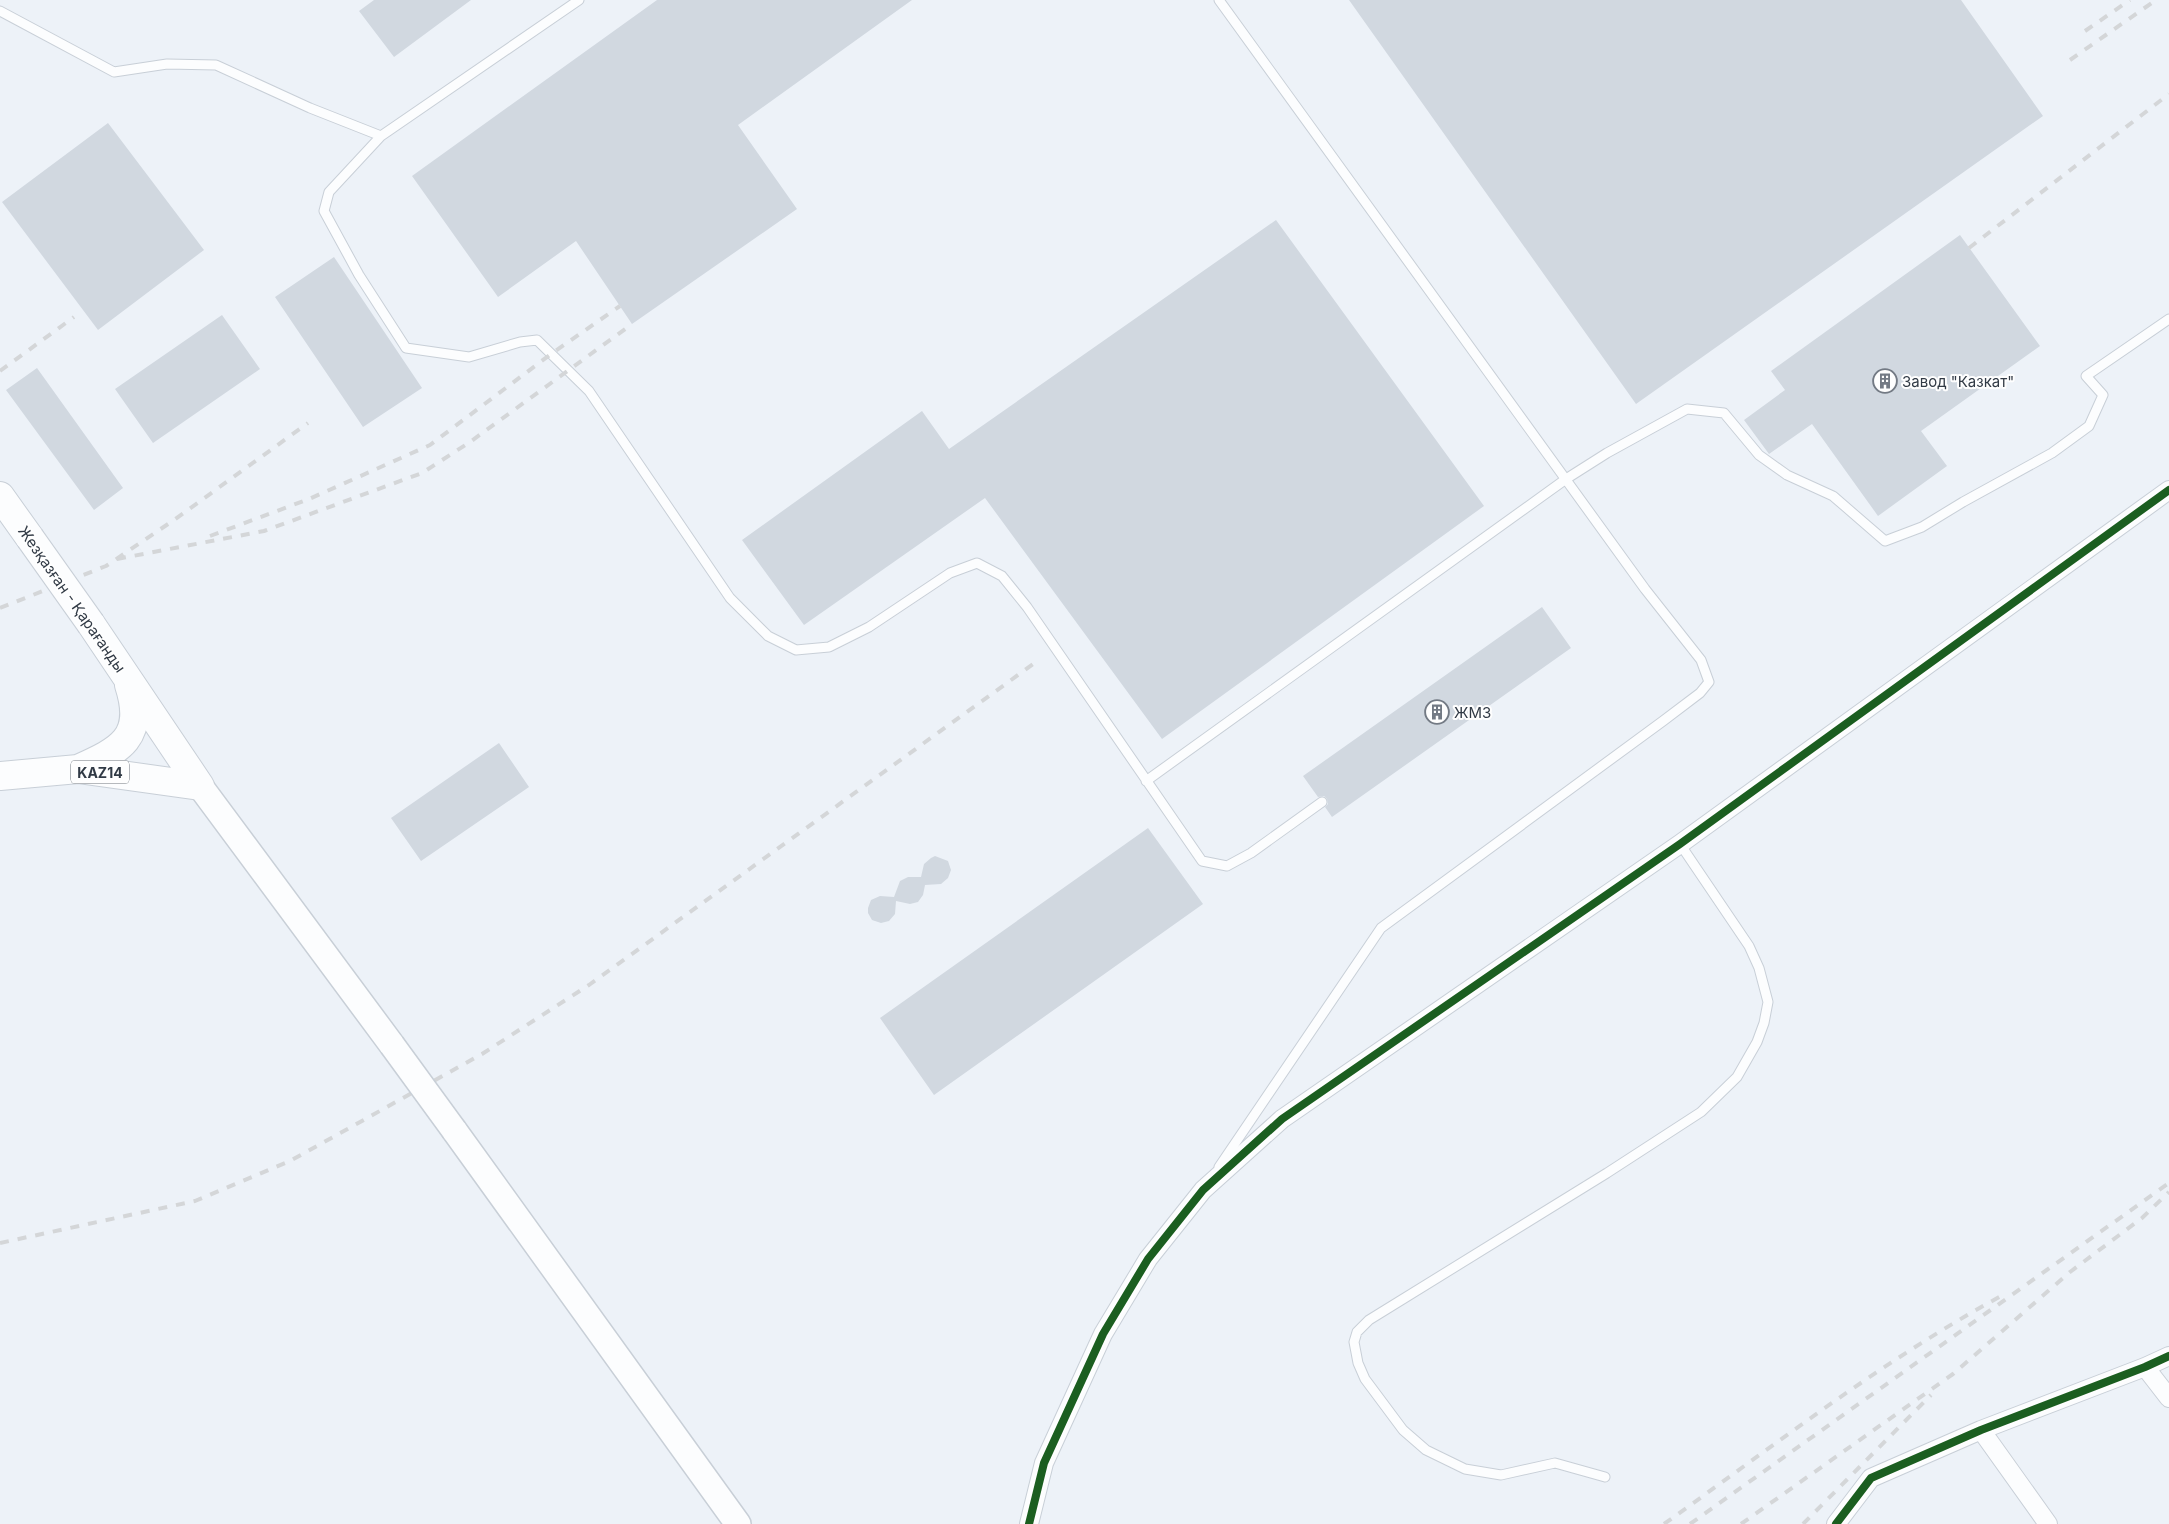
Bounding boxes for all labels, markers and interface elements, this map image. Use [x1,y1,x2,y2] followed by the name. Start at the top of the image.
[1872,368,1898,394] building icon: Завод "Казкат"
[1902,372,2014,391] place label: Завод "Казкат"
[14,522,130,676] street label: Жезқазған - Қарағанды
[1424,699,1450,725] building icon: ЖМЗ
[1454,703,1491,722] place label: ЖМЗ
[71,760,129,784] road number: KAZ14

